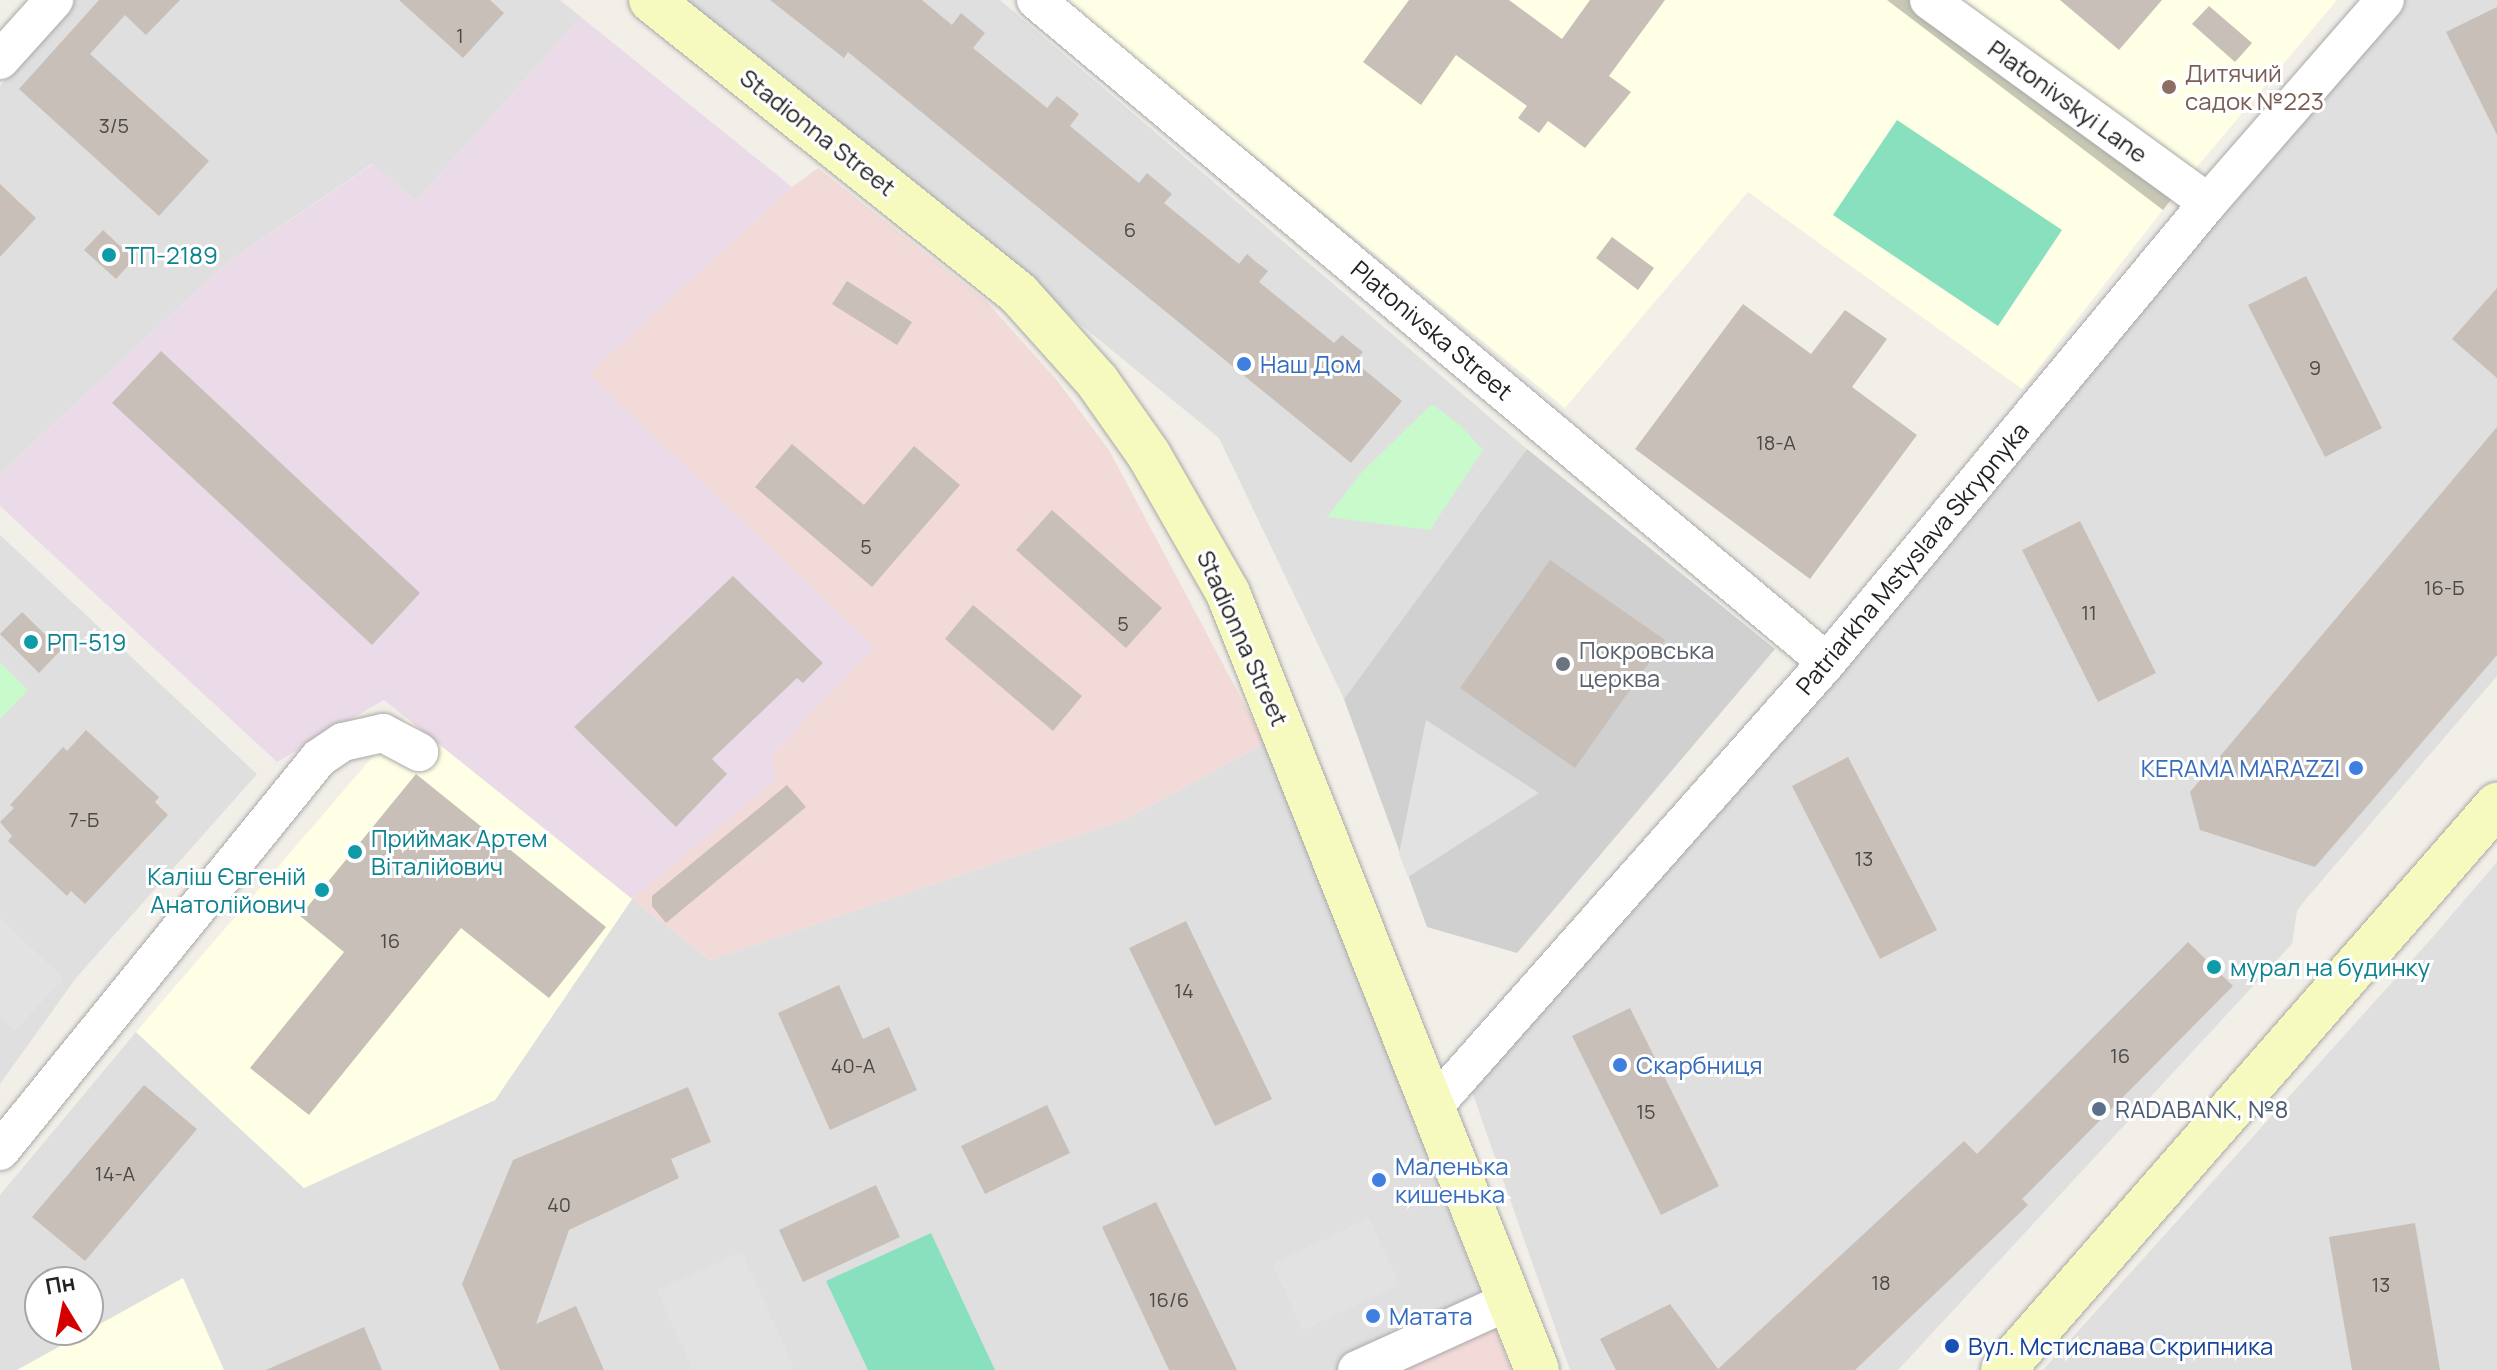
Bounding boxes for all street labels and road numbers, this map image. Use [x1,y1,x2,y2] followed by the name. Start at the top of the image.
[1983,34,2153,168] street label: Platonivskyi Lane
[735,63,901,201] street label: Stadionna Street
[1346,254,1518,406] street label: Platonivska Street
[1790,416,2034,700] street label: Patriarkha Mstyslava Skrypnyka
[1191,546,1295,730] street label: Stadionna Street

